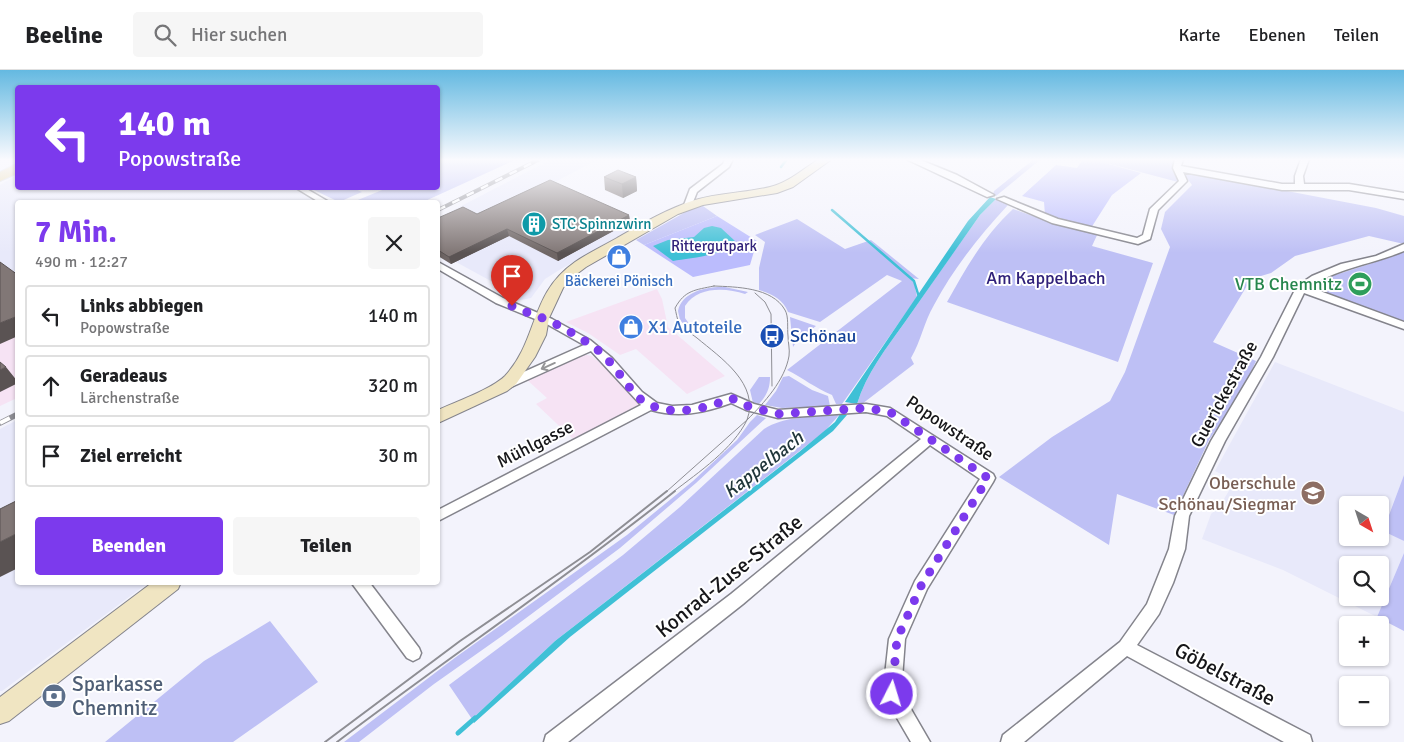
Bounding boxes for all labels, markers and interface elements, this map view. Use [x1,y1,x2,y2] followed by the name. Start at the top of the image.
[133,12,483,57] search box
[25,20,103,50] text: Beeline
[151,21,179,49] icon: search
[191,23,287,47] text: Hier suchen
[1178,24,1220,46] text: Karte
[1248,24,1306,46] text: Ebenen
[1334,24,1379,46] text: Teilen
[118,102,211,145] text: 140 m
[35,105,100,170] icon: left
[118,145,241,172] text: Popowstraße
[521,211,547,237] building icon: STC Spinnzwirn
[35,214,117,251] text: 7 Min.
[552,215,651,233] place label: STC Spinnzwirn
[368,217,420,269] button: close
[671,237,758,255] park label: Rittergutpark
[606,244,632,270] shop icon: Bäckerei Pönisch
[35,252,128,272] text: 490 m · 12:27
[491,255,533,306] pin
[498,262,526,290] icon: arrive
[986,267,1106,289] park label: Am Kappelbach
[1347,271,1373,297] sports icon: VTB Chemnitz
[565,272,673,290] place label: Bäckerei Pönisch
[1235,273,1342,295] place label: VTB Chemnitz
[80,294,203,318] text: Links abbiegen
[37,302,65,330] icon: left
[368,304,418,328] text: 140 m
[618,314,644,340] shop icon: X1 Autoteile
[648,316,742,338] place label: X1 Autoteile
[80,318,170,338] text: Popowstraße
[759,323,785,349] bus stop icon: Schönau
[790,325,856,347] place label: Schönau
[1186,337,1262,451] street label: Guerickestraße
[541,362,556,371] one-way arrow
[80,364,167,388] text: Geradeaus
[37,372,65,400] icon: ahead
[368,374,418,398] text: 320 m
[80,388,179,408] text: Lärchenstraße
[902,391,998,465] street label: Popowstraße
[493,415,577,473] street label: Mühlgasse
[719,426,809,504] water label: Kappelbach
[37,442,65,470] icon: arrive
[80,444,182,468] text: Ziel erreicht
[378,444,418,468] text: 30 m
[1158,472,1296,515] place label: Oberschule Schönau/Siegmar
[1300,480,1326,506] school or university icon: Oberschule Schönau/Siegmar
[1339,496,1389,546] north arrow
[1339,496,1389,726] map controls
[650,509,808,643] street label: Konrad-Zuse-Straße
[35,517,223,575] button: Beenden
[233,517,420,575] button: Teilen
[1339,556,1389,606] button: search
[1339,616,1389,666] button: +
[1170,637,1280,711] street label: Göbelstraße
[865,667,917,719] position arrow
[72,671,163,721] place label: Sparkasse Chemnitz
[1339,676,1389,726] button: −
[41,683,67,709] bank icon: Sparkasse Chemnitz

